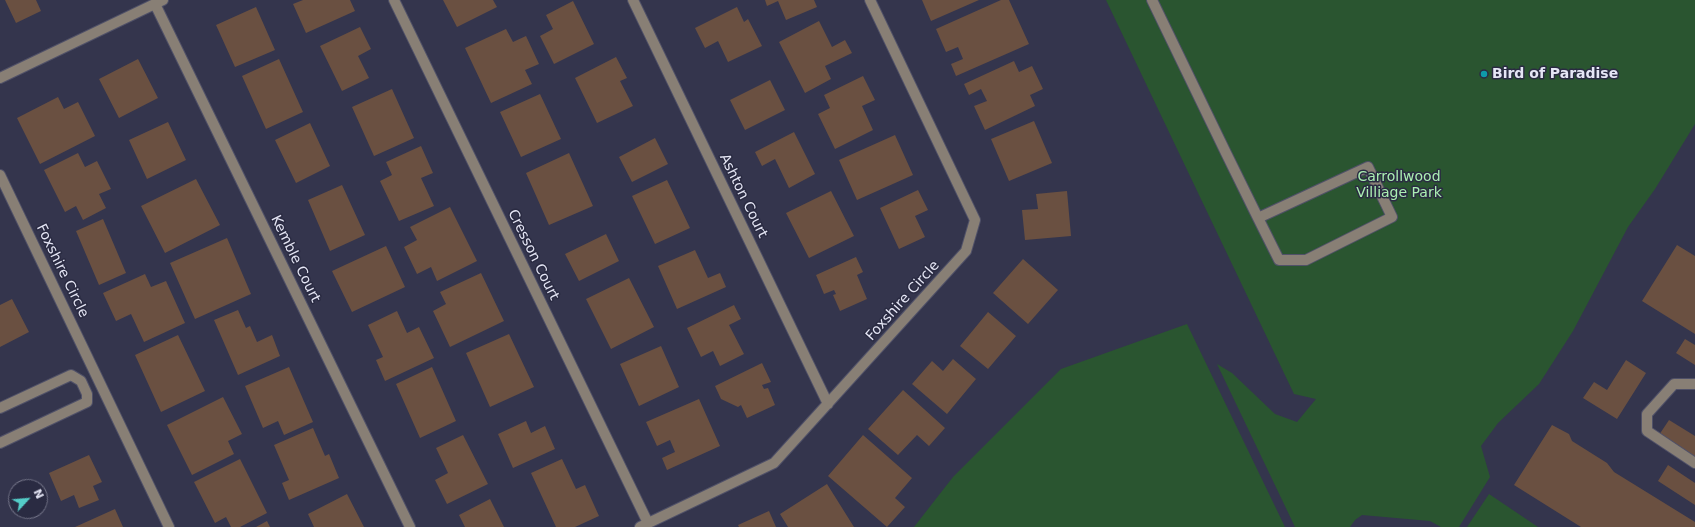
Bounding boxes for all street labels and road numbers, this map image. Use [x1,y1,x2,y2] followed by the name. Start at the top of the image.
[715,151,771,241] street label: Ashton Court
[504,207,562,303] street label: Cresson Court
[267,213,323,305] street label: Kemble Court
[32,222,92,320] street label: Foxshire Circle
[863,258,943,344] street label: Foxshire Circle

